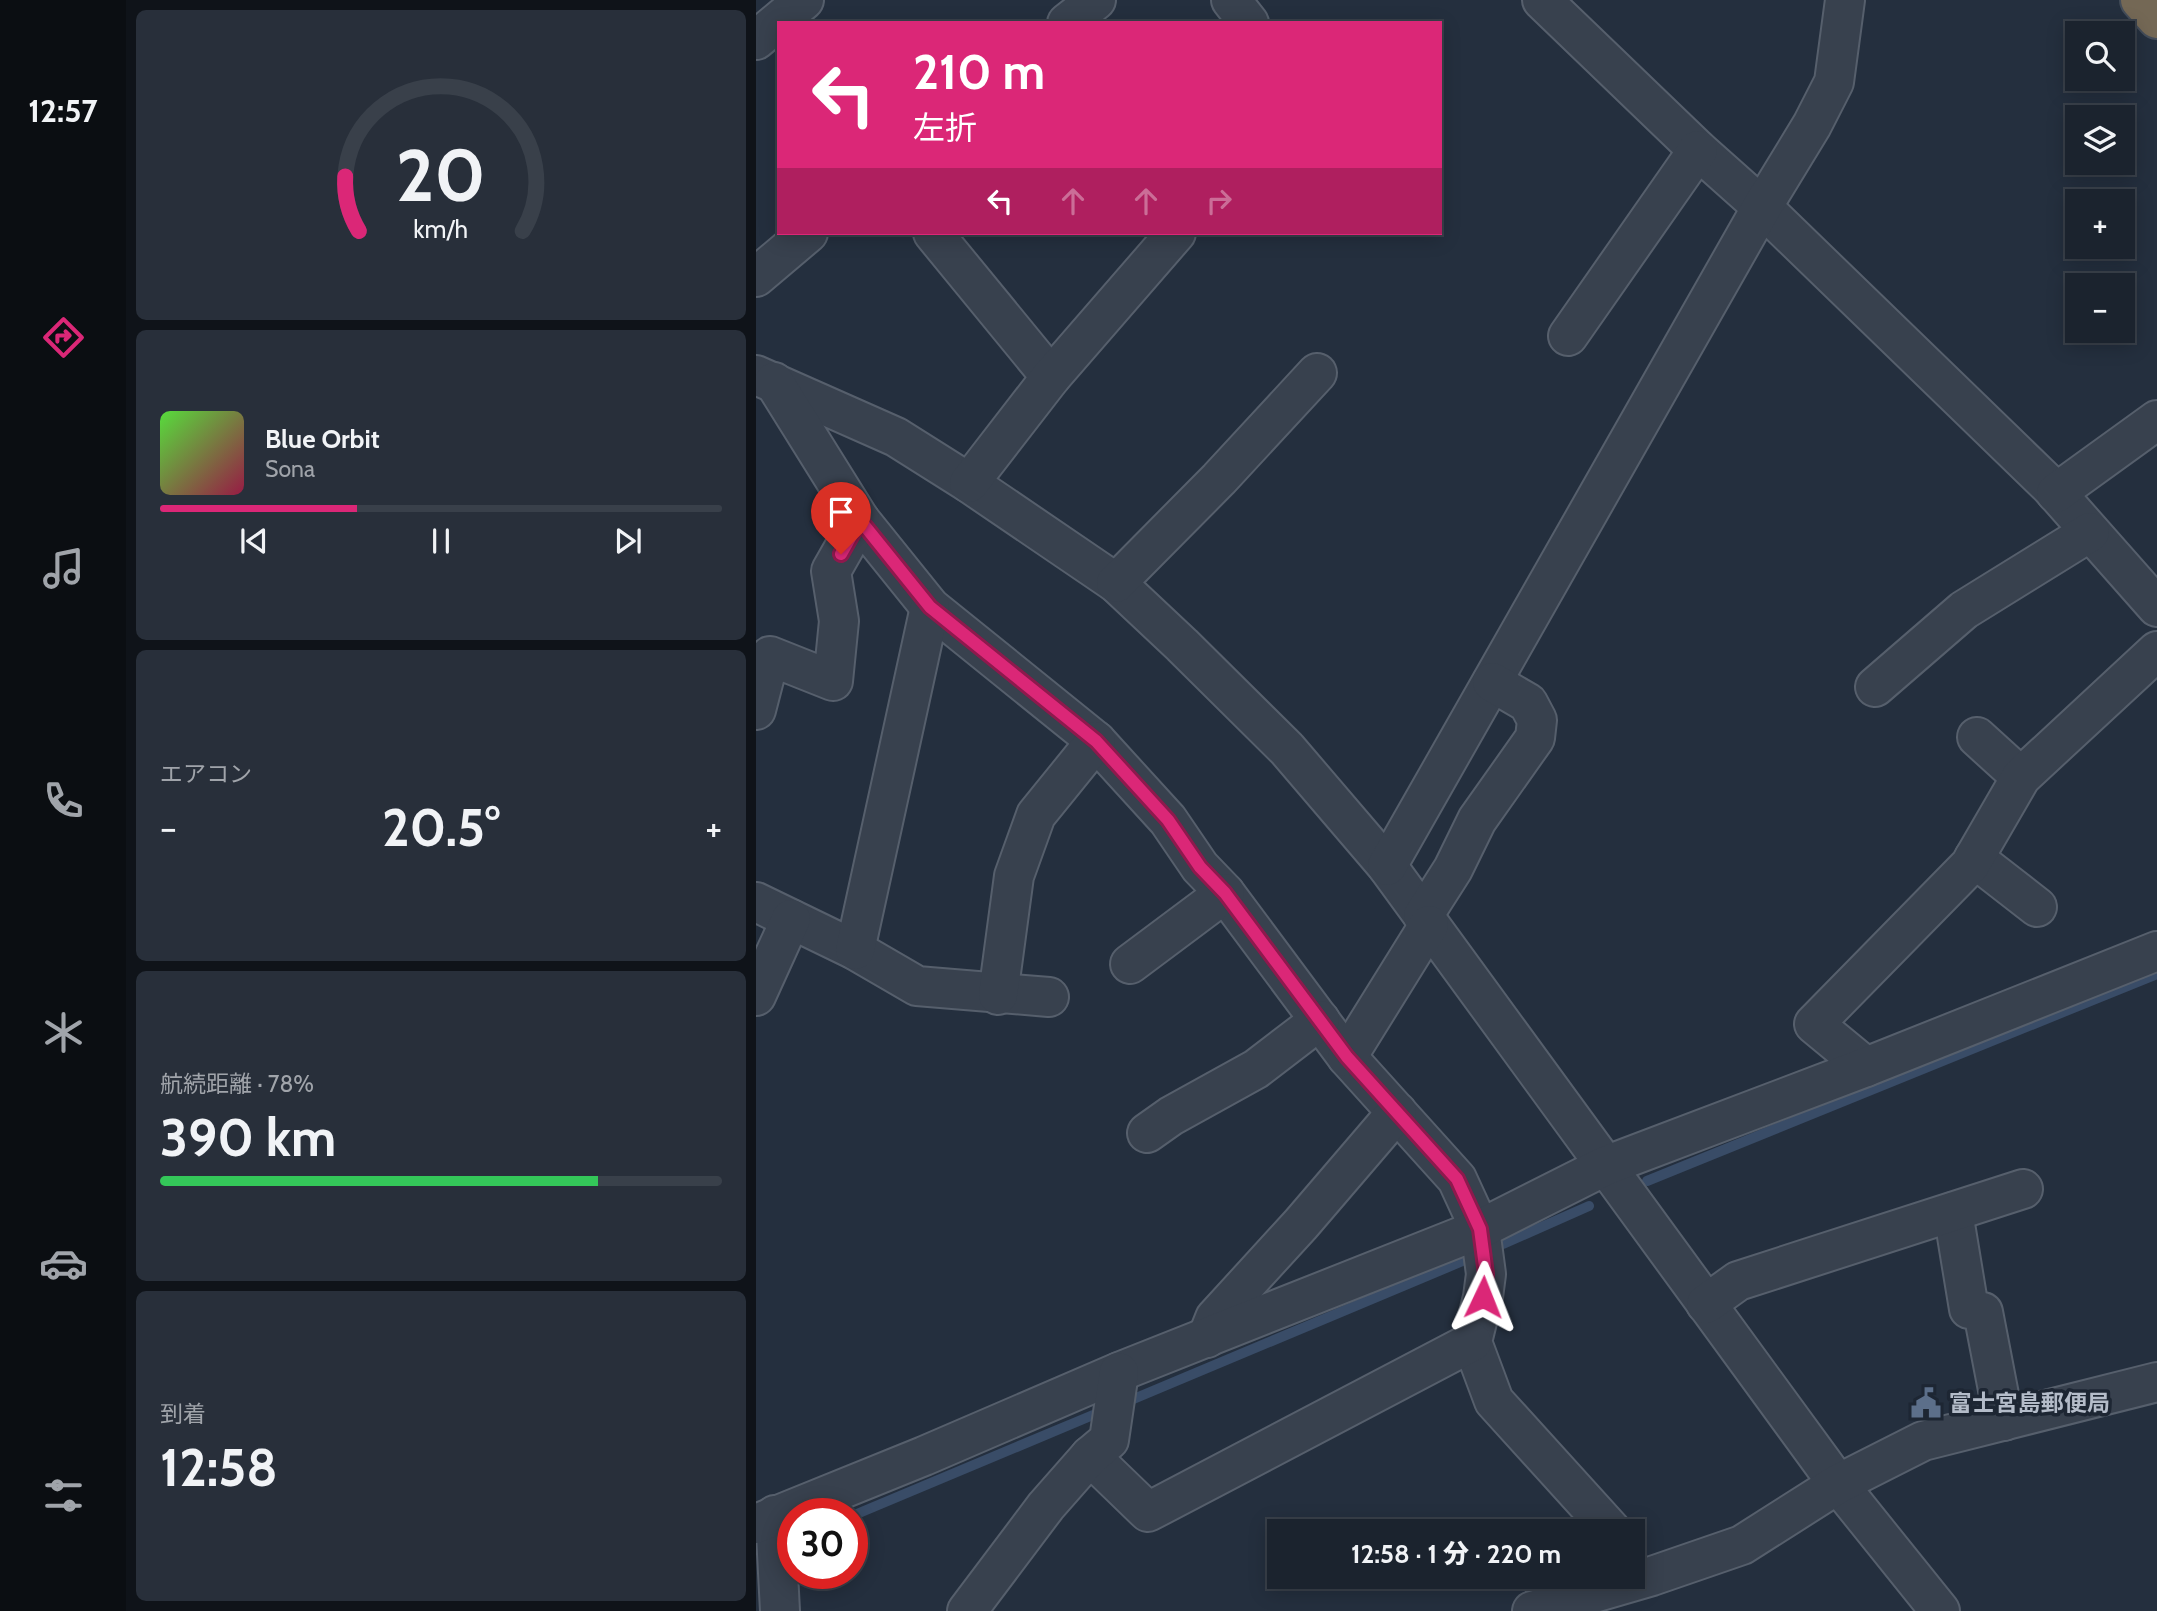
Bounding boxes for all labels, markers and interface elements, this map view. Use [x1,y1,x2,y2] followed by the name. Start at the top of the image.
[2065,21,2135,343] map controls
[2065,21,2135,91] button: search
[913,42,1045,101] text: 210 m
[798,49,889,140] icon: left
[28,91,98,130] text: 12:57
[2065,105,2135,175] button: layers
[913,108,977,147] text: 左折
[396,131,486,219] text: 20
[981,182,1019,220] icon: left
[1054,182,1092,220] icon: ahead
[1127,182,1165,220] icon: ahead
[1200,182,1238,220] icon: right
[2065,189,2135,259] button: +
[414,214,468,244] text: km/h
[2065,273,2135,343] button: −
[39,313,88,362] icon: directions
[265,423,380,455] text: Blue Orbit
[265,455,315,483] text: Sona
[811,482,871,554] pin
[822,493,860,531] icon: arrive
[235,522,273,560] icon: previous
[422,522,460,560] icon: pause
[609,522,647,560] icon: next
[39,544,88,593] icon: music
[160,760,252,788] text: エアコン
[39,776,88,825] icon: phone
[382,796,500,859] text: 20.5°
[160,804,177,851] text: −
[705,804,722,851] text: +
[39,1008,88,1057] icon: climate
[160,1070,314,1098] text: 航続距離 · 78%
[160,1106,336,1169] text: 390 km
[39,1239,88,1288] icon: car
[1446,1260,1520,1334] position arrow
[1909,1386,1943,1420] public building icon: 富士宮島郵便局
[1949,1389,2110,1417] place label: 富士宮島郵便局
[160,1400,206,1428] text: 到着
[160,1436,278,1499] text: 12:58
[39,1471,88,1520] icon: filters
[777,1498,868,1589] speed limit sign: 30
[1351,1538,1561,1570] text: 12:58 · 1 分 · 220 m

